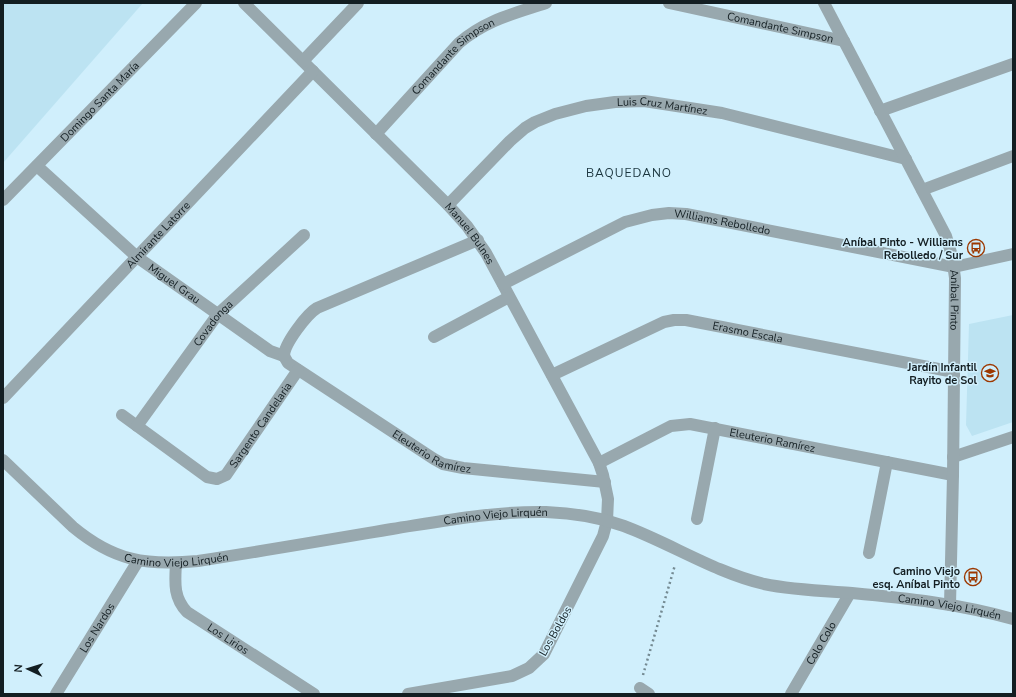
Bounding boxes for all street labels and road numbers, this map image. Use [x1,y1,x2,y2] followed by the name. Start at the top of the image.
[726,9,835,47] street label: Comandante Simpson
[408,15,497,98] street label: Comandante Simpson
[57,58,143,145] street label: Domingo Santa María
[617,94,708,119] street label: Luis Cruz Martínez
[123,198,194,272] street label: Almirante Latorre
[441,200,498,267] street label: Manuel Bulnes
[674,206,772,239] street label: Williams Rebolledo
[145,260,203,307] street label: Miguel Grau
[946,269,962,331] street label: Aníbal Pinto
[190,297,236,349] street label: Covadonga
[711,318,784,347] street label: Erasmo Escala
[226,379,296,471] street label: Sargento Candelaria
[728,425,816,456] street label: Eleuterio Ramírez
[389,427,472,477] street label: Eleuterio Ramírez
[442,505,548,529] street label: Camino Viejo Lirquén
[122,549,230,571] street label: Camino Viejo Lirquén
[897,591,1003,624] street label: Camino Viejo Lirquén
[76,600,118,656] street label: Los Nardos
[536,604,575,659] street label: Los Boldos
[803,619,840,668] street label: Colo Colo
[204,620,252,658] street label: Los Lirios

